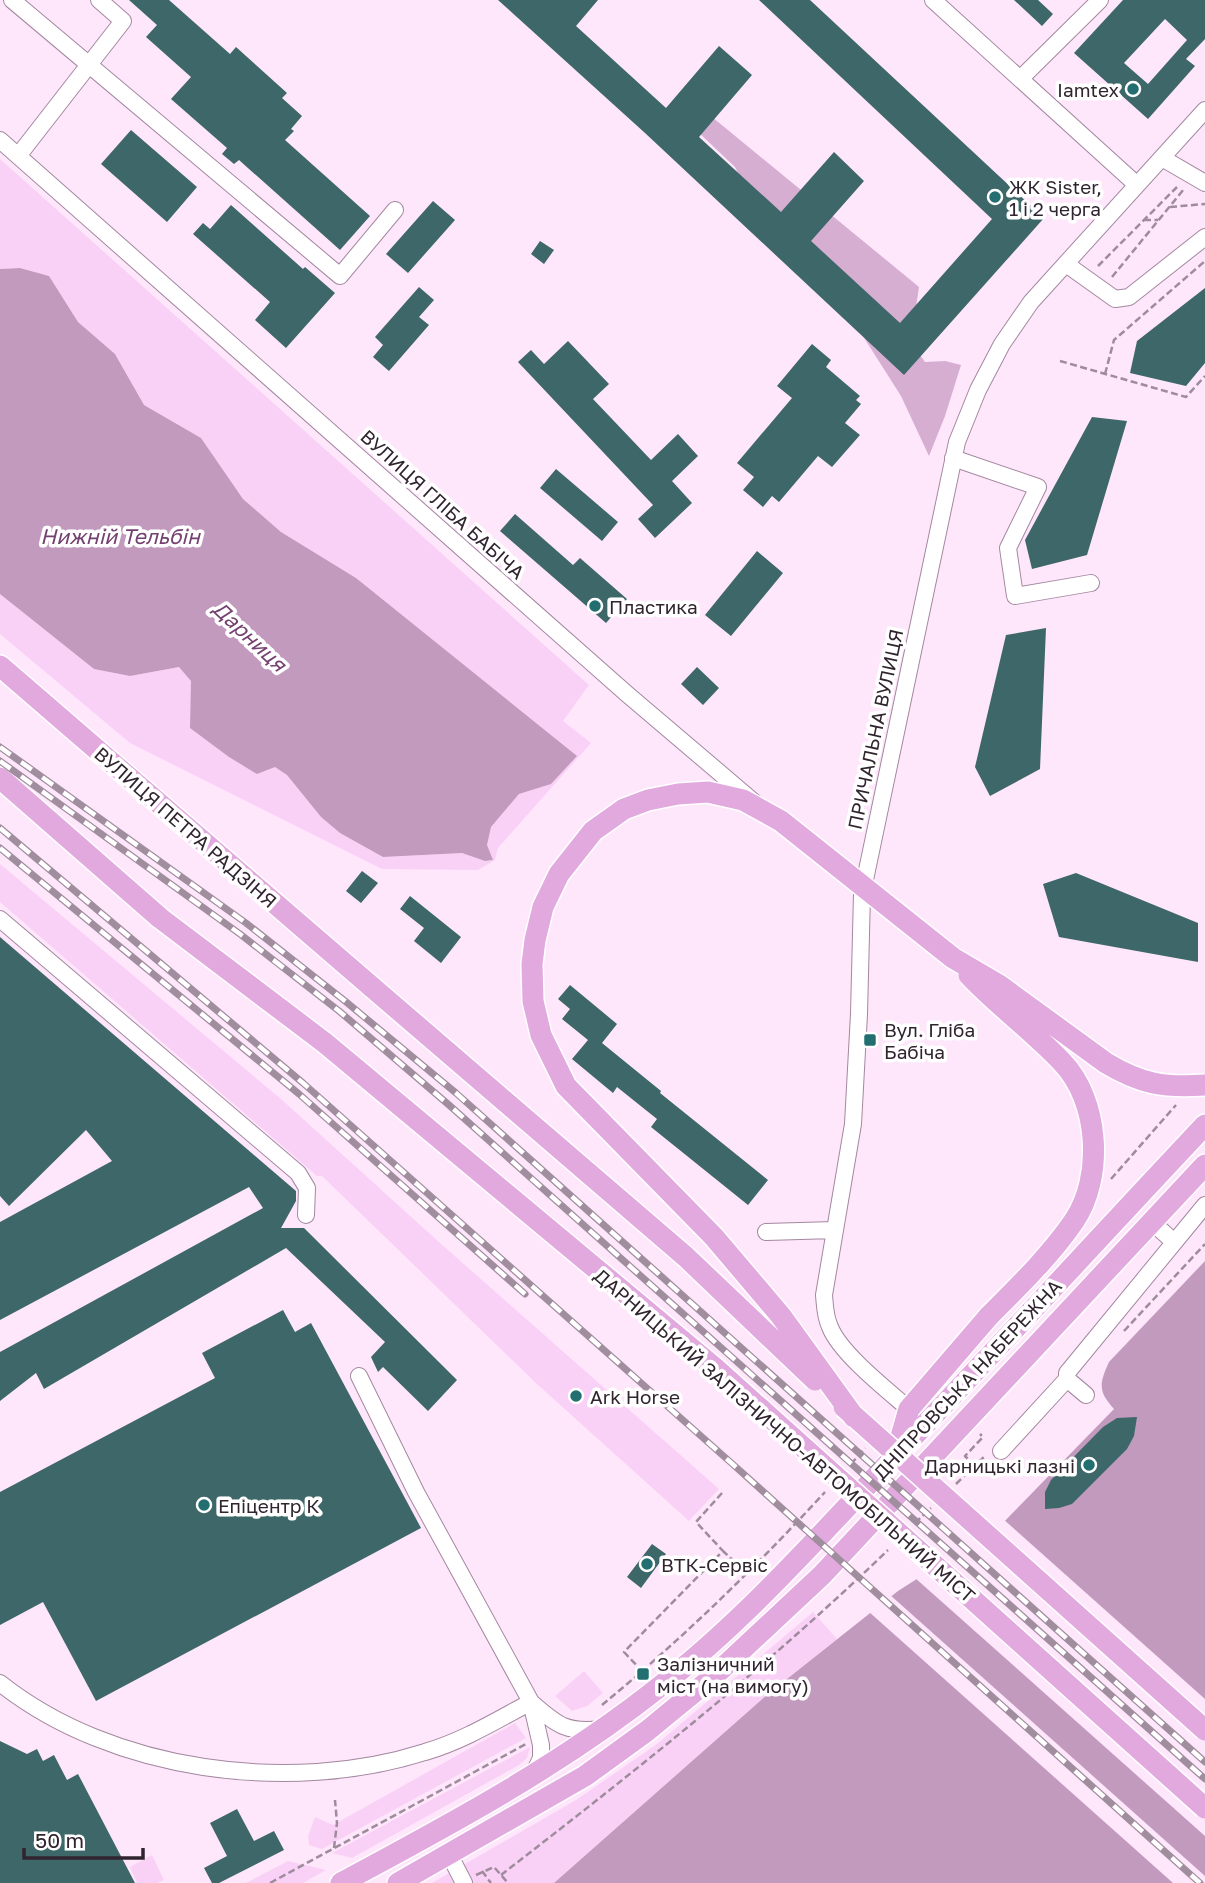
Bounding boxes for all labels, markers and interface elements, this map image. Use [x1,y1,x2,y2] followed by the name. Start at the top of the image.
[1057,78,1119,101] place label: Iamtex
[1125,81,1141,97] marker: Iamtex
[1009,175,1102,220] place label: ЖК Sister, 1 і 2 черга
[987,189,1003,205] marker: ЖК Sister, 1 і 2 черга
[356,424,530,584] street label: ВУЛИЦЯ ГЛІБА БАБІЧА
[40,523,201,549] water label: Нижній Тельбін
[207,595,294,678] water label: Дарниця
[609,595,698,618] place label: Пластика
[587,598,603,614] marker: Пластика
[843,627,907,831] street label: ПРИЧАЛЬНА ВУЛИЦЯ
[90,742,282,912] street label: ВУЛИЦЯ ПЕТРА РАДЗІНЯ
[884,1018,975,1063] place label: Вул. Гліба Бабіча
[862,1032,878,1048] marker: Вул. Гліба Бабіча
[590,1263,980,1607] street label: ДАРНИЦЬКИЙ ЗАЛІЗНИЧНО-АВТОМОБІЛЬНИЙ МІСТ
[868,1274,1066,1484] street label: ДНІПРОВСЬКА НАБЕРЕЖНА
[590,1385,680,1408] place label: Ark Horse
[568,1388,584,1404] marker: Ark Horse
[925,1454,1075,1477] place label: Дарницькі лазні
[1081,1457,1097,1473] marker: Дарницькі лазні
[218,1494,320,1517] place label: Епіцентр К
[196,1497,212,1513] marker: Епіцентр К
[661,1553,768,1576] place label: ВТК-Сервіс
[639,1556,655,1572] marker: ВТК-Сервіс
[657,1652,809,1697] place label: Залізничний міст (на вимогу)
[635,1666,651,1682] marker: Залізничний міст (на вимогу)
[24,1816,144,1860] scale bar
[35,1827,84,1853] text: 50 m

